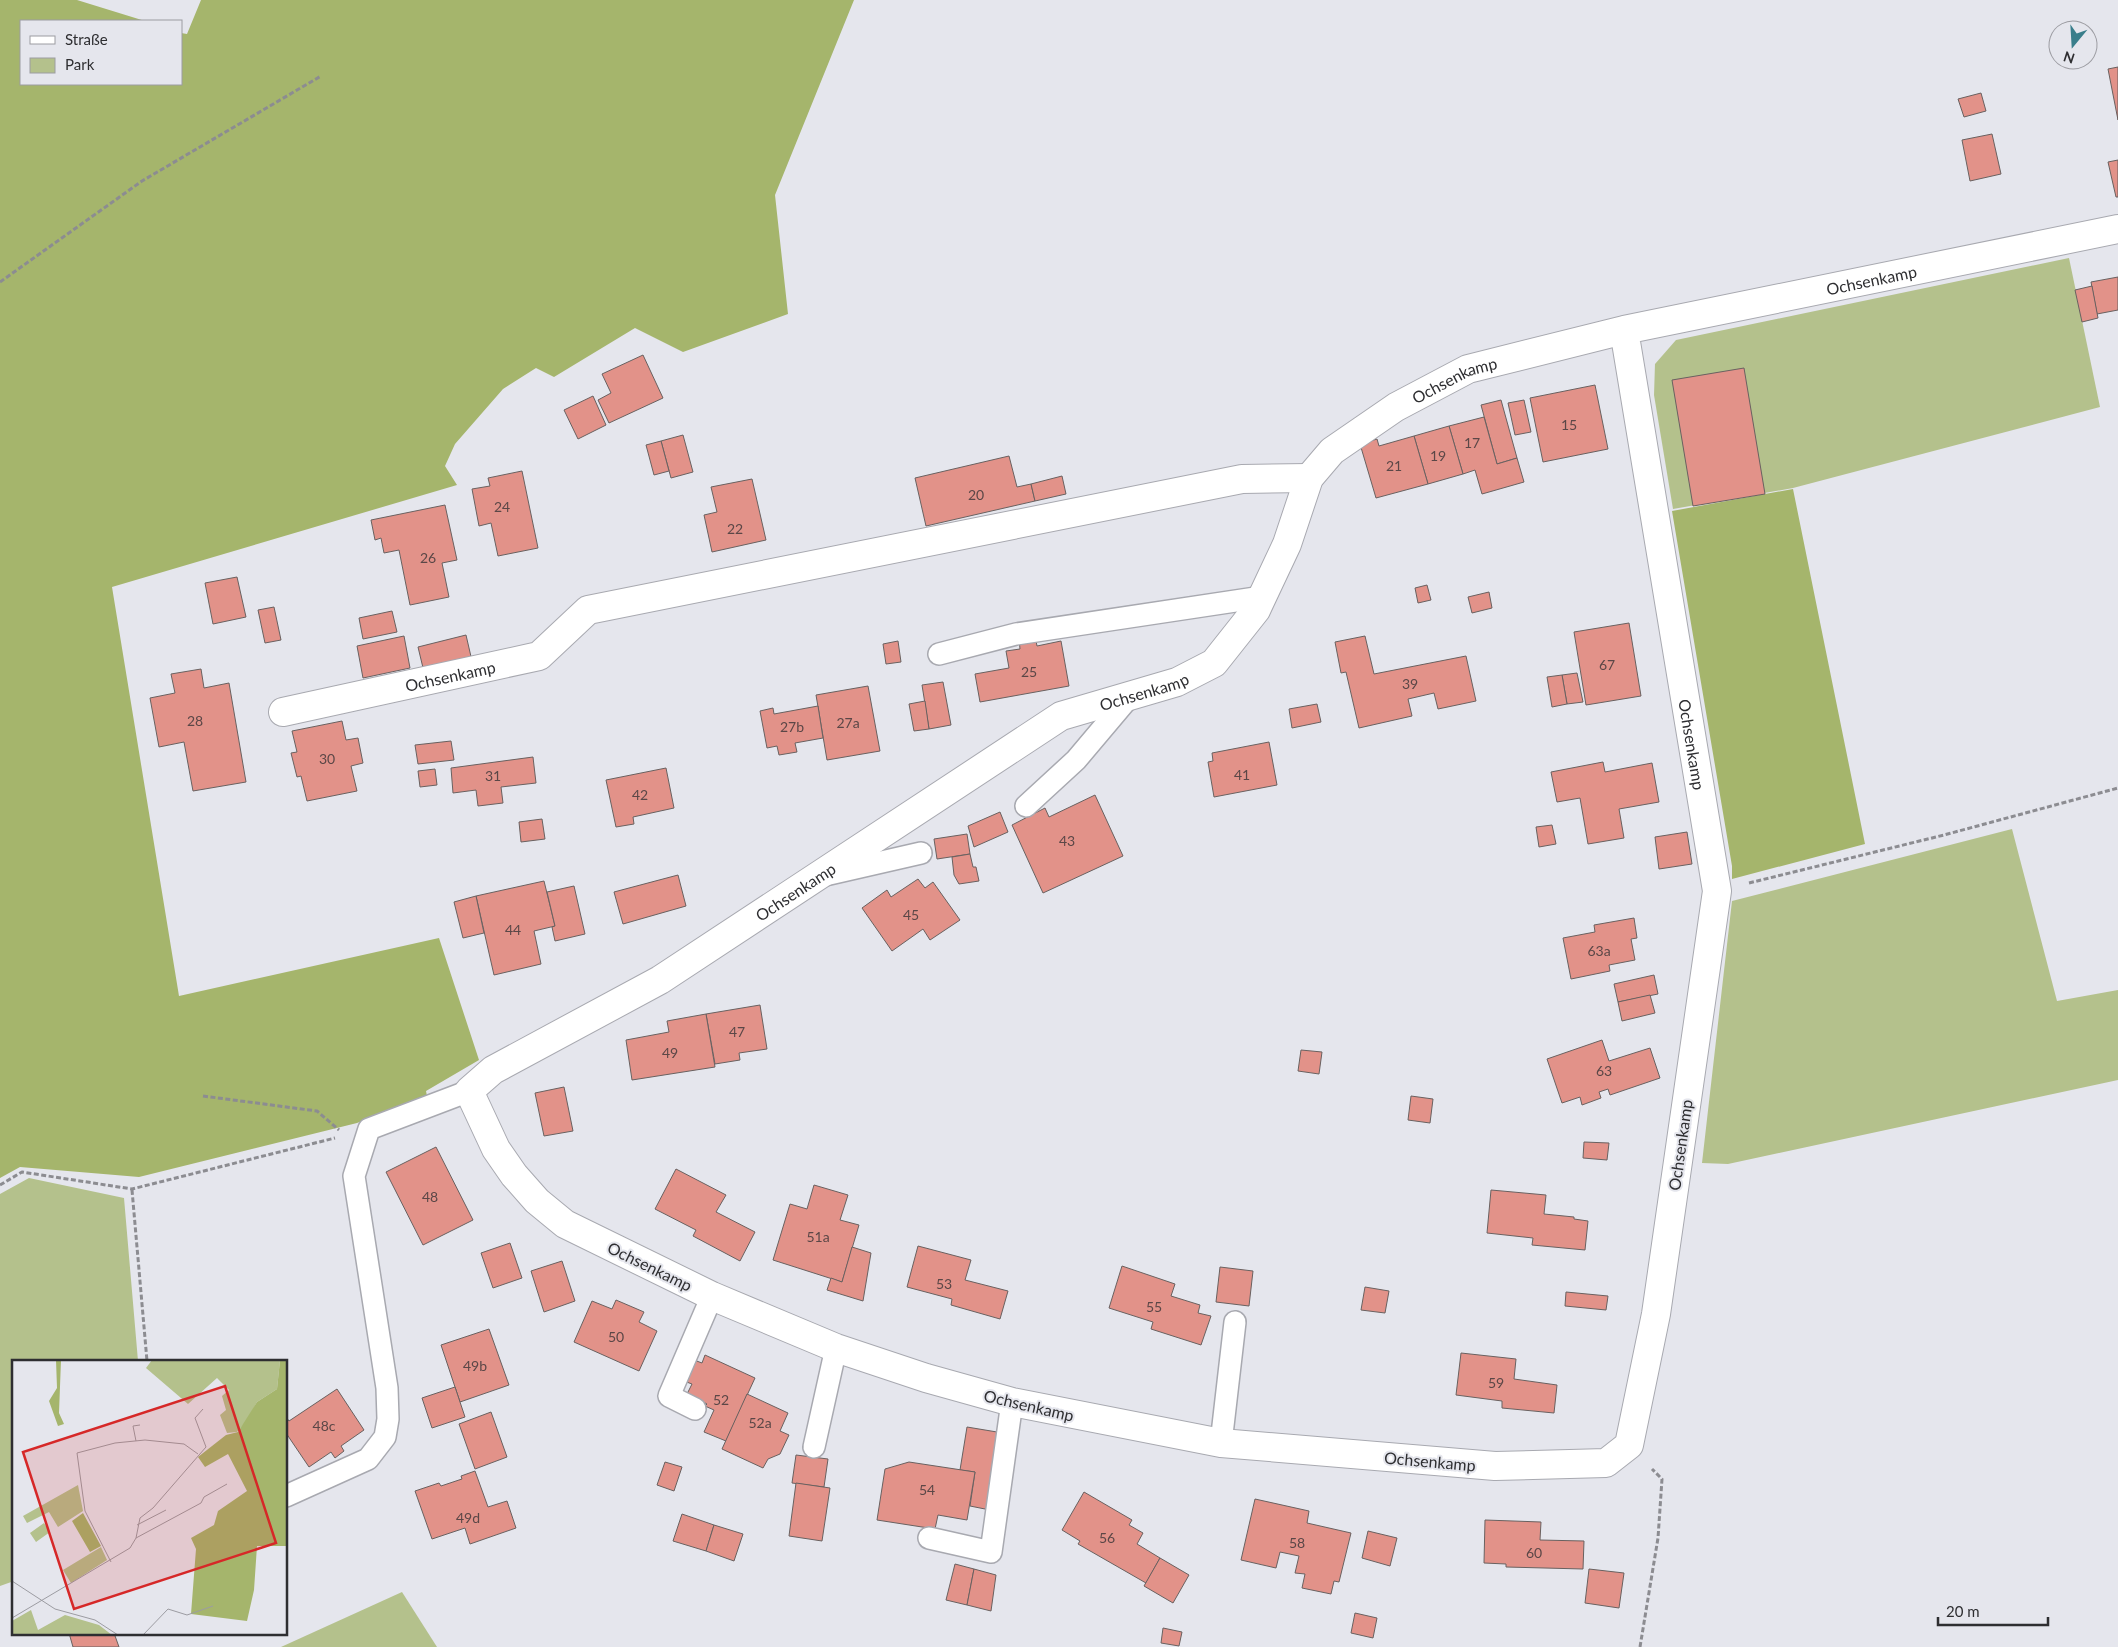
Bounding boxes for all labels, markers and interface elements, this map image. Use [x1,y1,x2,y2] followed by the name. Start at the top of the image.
[20,20,182,85] legend
[2048,20,2098,70] north arrow
[65,30,108,48] text: Straße
[2061,48,2077,68] text: N
[65,55,95,73] text: Park
[1825,261,1918,298] street label: Ochsenkamp
[1408,353,1499,407] street label: Ochsenkamp
[1561,416,1577,433] house number: 15
[1464,434,1480,451] house number: 17
[1430,447,1446,464] house number: 19
[1386,457,1402,474] house number: 21
[968,486,984,503] house number: 20
[494,498,510,515] house number: 24
[727,520,743,537] house number: 22
[420,549,436,566] house number: 26
[403,656,497,695] street label: Ochsenkamp
[1599,656,1615,673] house number: 67
[1021,663,1037,680] house number: 25
[1097,668,1192,714] street label: Ochsenkamp
[1402,675,1418,692] house number: 39
[1676,697,1710,791] street label: Ochsenkamp
[187,712,203,729] house number: 28
[836,714,860,731] house number: 27a
[780,718,804,735] house number: 27b
[319,750,335,767] house number: 30
[1234,766,1250,783] house number: 41
[485,767,501,784] house number: 31
[632,786,648,803] house number: 42
[1059,832,1075,849] house number: 43
[751,858,839,924] street label: Ochsenkamp
[903,906,919,923] house number: 45
[505,921,521,938] house number: 44
[1587,942,1611,959] house number: 63a
[729,1023,745,1040] house number: 47
[662,1044,678,1061] house number: 49
[1596,1062,1612,1079] house number: 63
[1664,1098,1696,1192] street label: Ochsenkamp
[422,1188,438,1205] house number: 48
[806,1228,830,1245] house number: 51a
[605,1237,695,1295] street label: Ochsenkamp
[936,1275,952,1292] house number: 53
[1146,1298,1162,1315] house number: 55
[608,1328,624,1345] house number: 50
[463,1357,487,1374] house number: 49b
[12,1360,288,1634] inset map
[1488,1374,1504,1391] house number: 59
[982,1385,1076,1425] street label: Ochsenkamp
[713,1391,729,1408] house number: 52
[748,1414,772,1431] house number: 52a
[313,1417,336,1434] house number: 48c
[1383,1448,1477,1474] street label: Ochsenkamp
[919,1481,935,1498] house number: 54
[456,1509,480,1526] house number: 49d
[1099,1529,1115,1546] house number: 56
[1289,1534,1305,1551] house number: 58
[1526,1544,1542,1561] house number: 60
[1938,1594,2048,1626] scale bar
[1946,1602,1980,1620] text: 20 m

